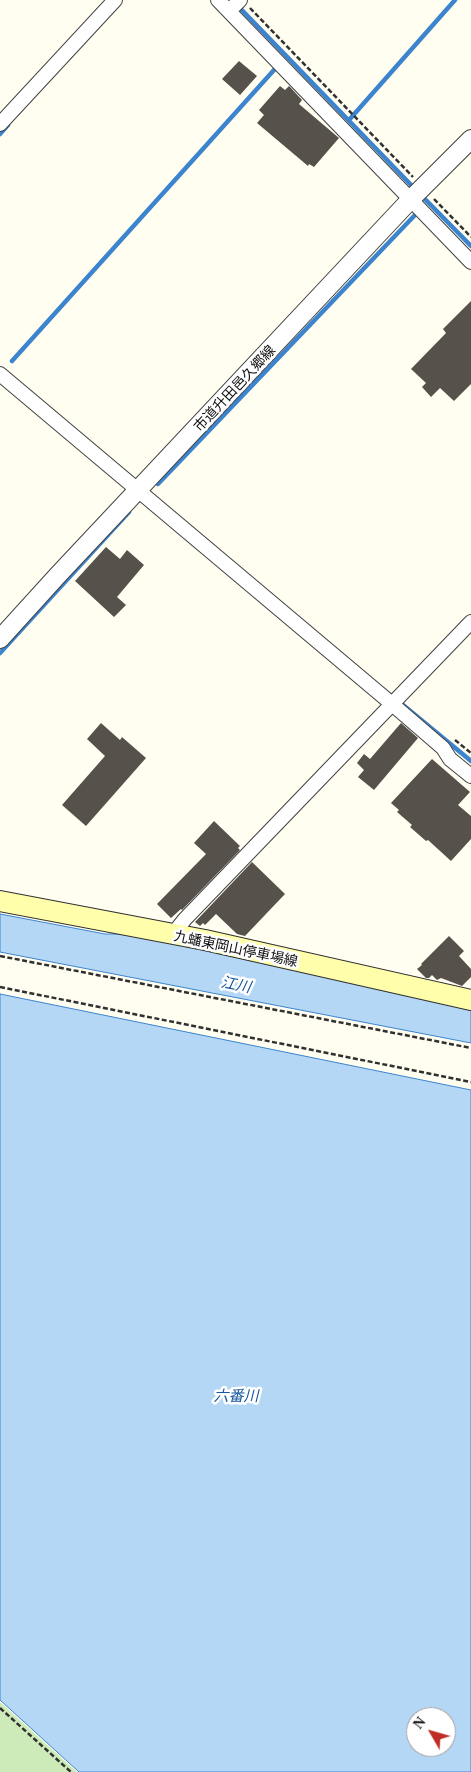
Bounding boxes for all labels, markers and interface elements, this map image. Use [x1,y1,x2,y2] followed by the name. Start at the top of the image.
[190,341,278,435] street label: 市道升田邑久郷線
[173,927,299,969] street label: 九蟠東岡山停車場線
[220,972,252,996] water label: 江川
[214,1386,258,1404] water label: 六番川
[406,1707,456,1757] north arrow
[411,1714,429,1732] text: N

